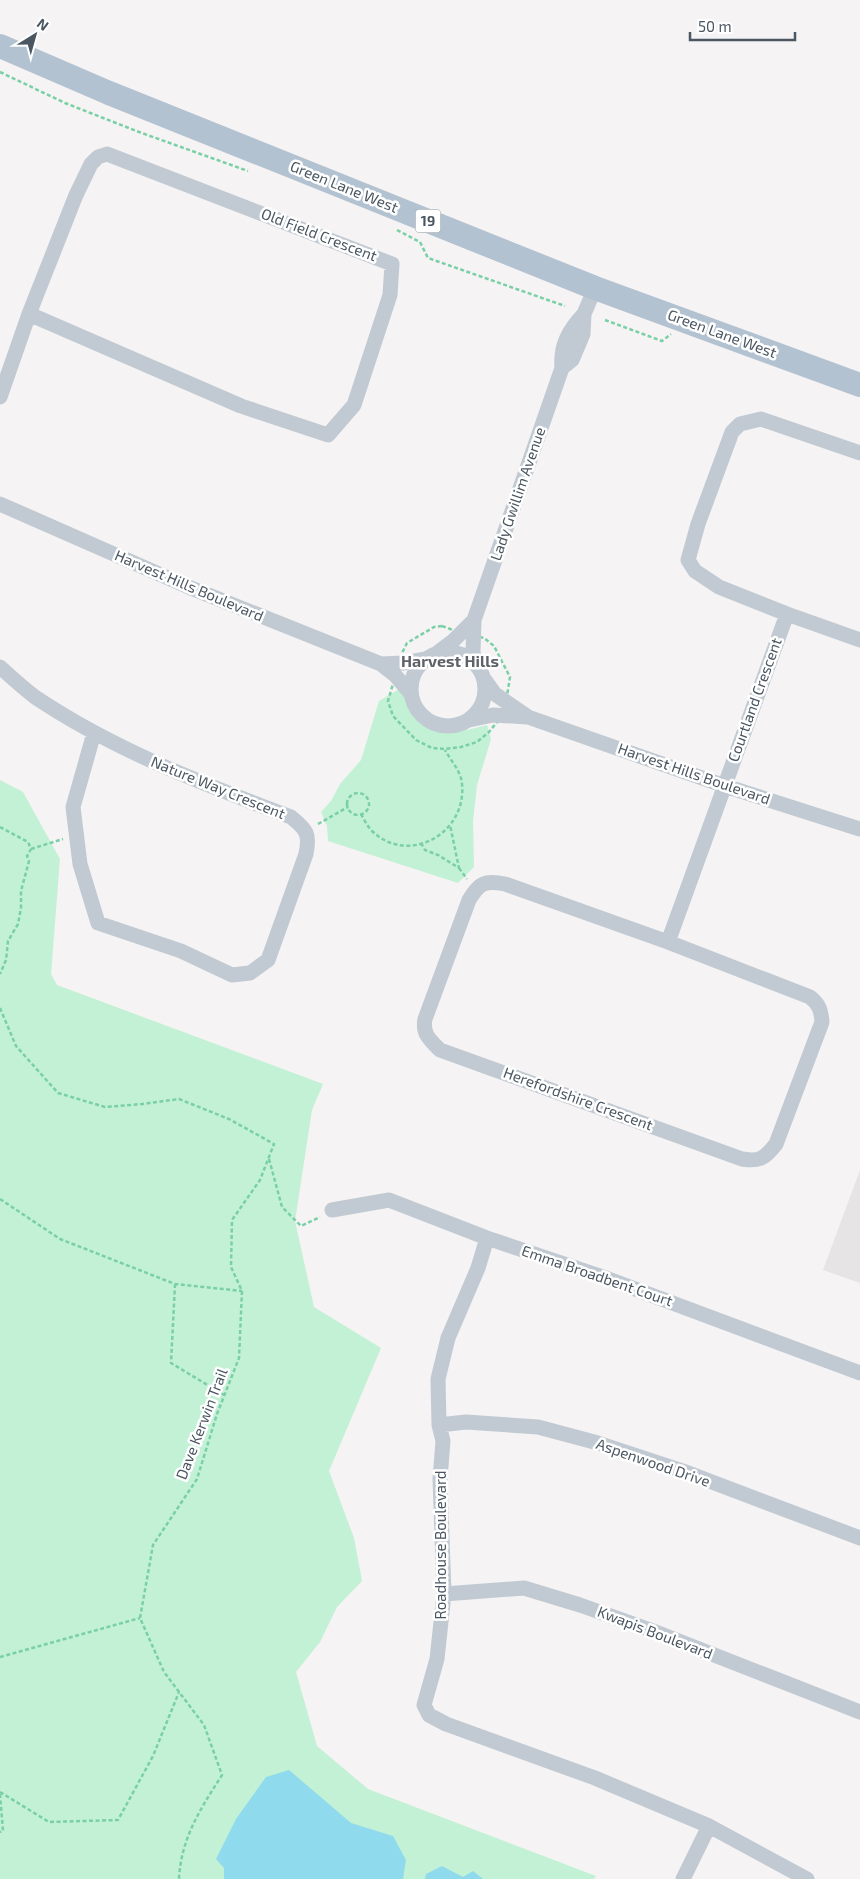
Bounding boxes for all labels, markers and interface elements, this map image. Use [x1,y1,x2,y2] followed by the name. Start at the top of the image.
[10,10,60,60] north arrow
[690,10,795,42] scale bar
[34,14,52,34] text: N
[698,17,732,35] text: 50 m
[288,156,401,216] street label: Green Lane West
[259,204,380,265] street label: Old Field Crescent
[416,210,440,232] road number: 19
[665,305,780,361] street label: Green Lane West
[486,425,548,563] street label: Lady Gwillim Avenue
[112,546,266,625] street label: Harvest Hills Boulevard
[723,635,785,764] street label: Courtland Crescent
[401,651,499,670] district label: Harvest Hills
[616,739,773,808] street label: Harvest Hills Boulevard
[149,752,288,822] street label: Nature Way Crescent
[501,1063,656,1134] street label: Herefordshire Crescent
[519,1241,675,1309] street label: Emma Broadbent Court
[172,1365,231,1482] street label: Dave Kerwin Trail
[594,1434,713,1490] street label: Aspenwood Drive
[431,1471,449,1619] street label: Roadhouse Boulevard
[595,1602,715,1662] street label: Kwapis Boulevard

